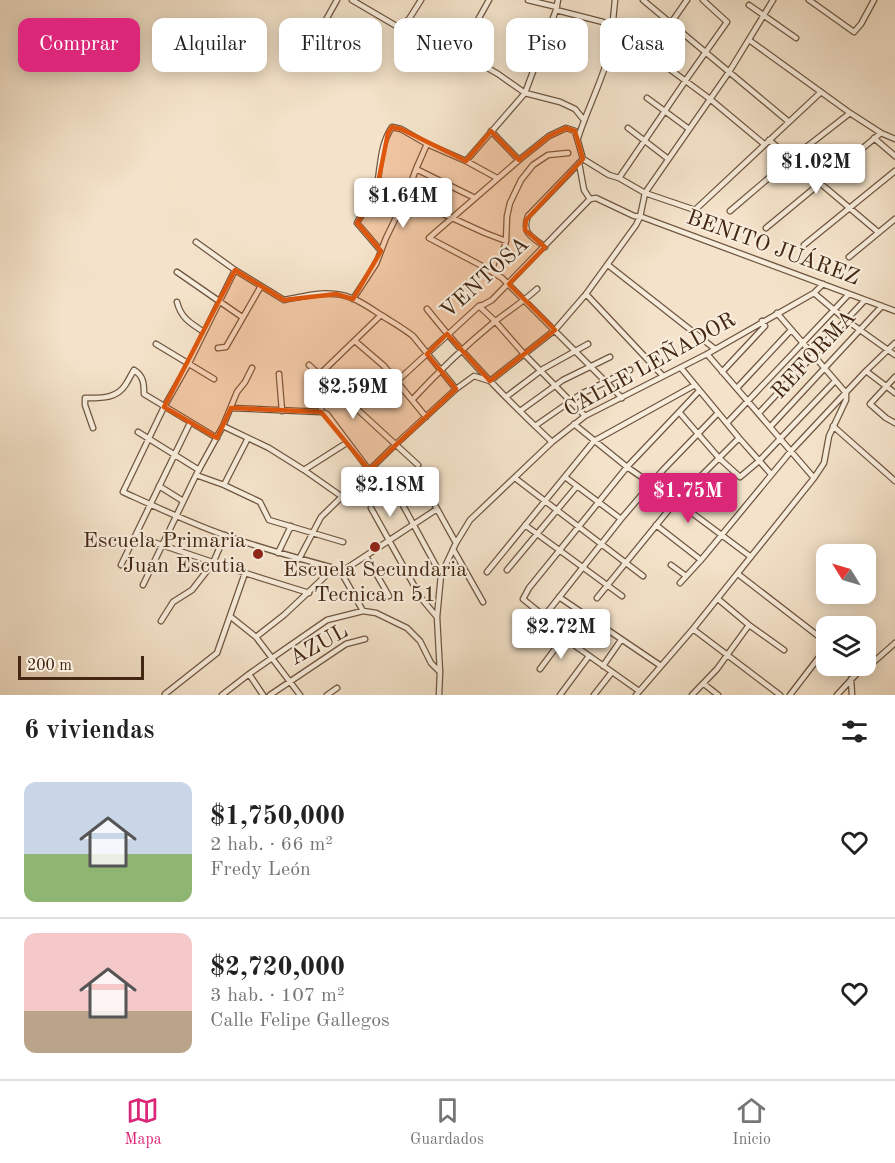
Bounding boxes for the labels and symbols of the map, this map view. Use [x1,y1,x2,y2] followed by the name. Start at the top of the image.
[767,144,865,195] pin: $1.02M
[354,178,452,229] pin: $1.64M
[684,204,863,290] street label: BENITO JUÁREZ
[437,233,533,323] street label: VENTOSA
[559,305,740,421] street label: CALLE LEÑADOR
[768,306,860,404] street label: REFORMA
[304,369,402,420] pin: $2.59M
[341,467,439,518] pin: $2.18M
[639,473,737,524] pin: $1.75M
[83,530,246,577] place label: Escuela Primaria Juan Escutia
[368,540,382,554] marker: Escuela Secundaria Tecnica n 51
[816,544,876,604] north arrow
[251,547,265,561] marker: Escuela Primaria Juan Escutia
[283,559,467,606] place label: Escuela Secundaria Tecnica n 51
[512,609,610,660] pin: $2.72M
[286,620,352,670] street label: AZUL
[18,653,144,680] scale bar

